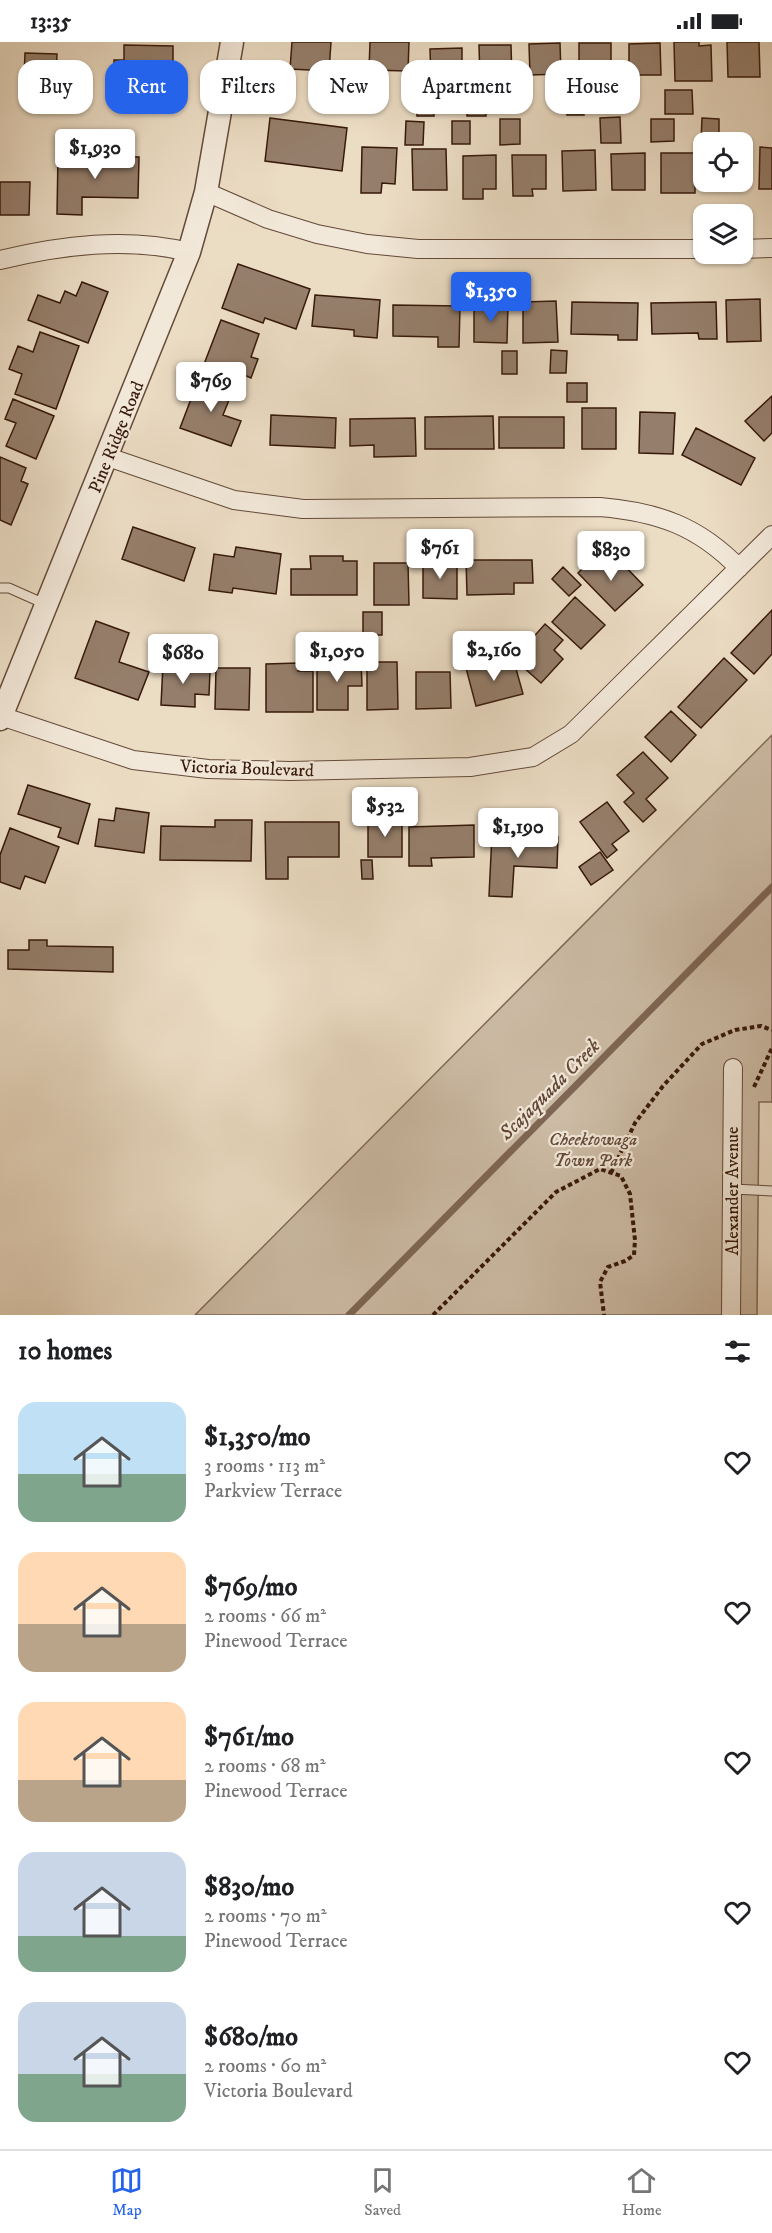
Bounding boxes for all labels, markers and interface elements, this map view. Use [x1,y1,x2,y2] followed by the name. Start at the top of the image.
[30,8,71,35] text: 13:35
[18,60,93,114] chip: Buy
[105,60,188,114] chip: Rent
[200,60,296,114] chip: Filters
[308,60,389,114] chip: New
[401,60,533,114] chip: Apartment
[545,60,640,114] chip: House
[46,129,144,180] pin: $1,930
[693,132,753,264] map controls
[693,132,753,192] button: locate
[69,136,121,161] text: $1,930
[693,204,753,264] button: layers
[442,272,540,323] pin: $1,350
[465,279,517,304] text: $1,350
[175,362,247,413] pin: $769
[190,369,232,394] text: $769
[84,378,149,497] street label: Pine Ridge Road
[404,529,476,580] pin: $761
[575,531,647,582] pin: $830
[420,536,460,561] text: $761
[591,538,631,563] text: $830
[445,631,543,682] pin: $2,160
[288,632,386,683] pin: $1,050
[147,634,219,685] pin: $680
[467,638,521,663] text: $2,160
[309,639,365,664] text: $1,050
[162,641,204,666] text: $680
[179,756,314,782] street label: Victoria Boulevard
[349,787,421,838] pin: $532
[366,794,404,819] text: $532
[469,808,567,859] pin: $1,190
[492,815,544,840] text: $1,190
[493,1034,606,1147] water label: Scajaquada Creek
[722,1127,744,1256] street label: Alexander Avenue
[549,1129,637,1172] park label: Cheektowaga Town Park
[18,1335,112,1368] text: 10 homes
[721,1335,754,1368] icon: filters
[204,1421,311,1454] text: $1,350/mo
[66,1426,138,1498] icon: home
[721,1446,754,1479] icon: heart
[204,1454,325,1479] text: 3 rooms · 113 m²
[204,1479,342,1504] text: Parkview Terrace
[204,1571,297,1604] text: $769/mo
[66,1576,138,1648] icon: home
[721,1596,754,1629] icon: heart
[204,1604,326,1629] text: 2 rooms · 66 m²
[204,1629,348,1654] text: Pinewood Terrace
[204,1721,294,1754] text: $761/mo
[66,1726,138,1798] icon: home
[721,1746,754,1779] icon: heart
[204,1754,326,1779] text: 2 rooms · 68 m²
[204,1779,348,1804] text: Pinewood Terrace
[204,1871,294,1904] text: $830/mo
[66,1876,138,1948] icon: home
[721,1896,754,1929] icon: heart
[204,1904,327,1929] text: 2 rooms · 70 m²
[204,1929,348,1954] text: Pinewood Terrace
[204,2021,298,2054] text: $680/mo
[66,2026,138,2098] icon: home
[721,2046,754,2079] icon: heart
[204,2054,326,2079] text: 2 rooms · 60 m²
[204,2079,353,2104] text: Victoria Boulevard
[110,2164,143,2220] tab: Map
[364,2164,401,2220] tab: Saved
[622,2164,662,2220] tab: Home

